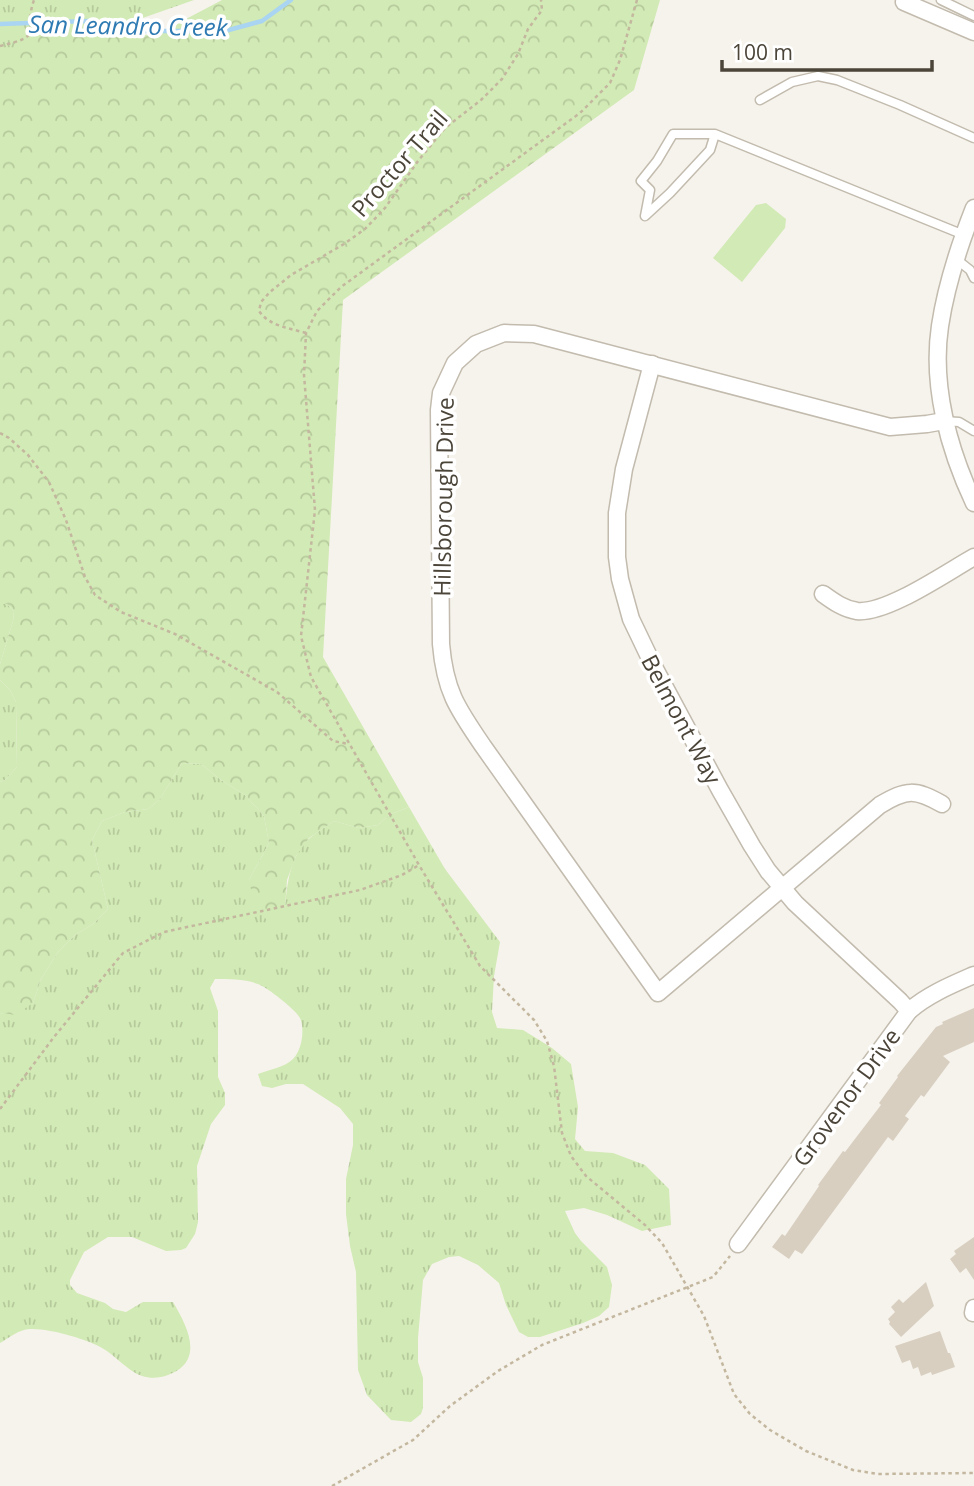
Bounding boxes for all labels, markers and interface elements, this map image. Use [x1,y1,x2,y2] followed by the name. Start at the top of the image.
[28,7,229,43] water label: San Leandro Creek
[722,28,932,72] scale bar
[732,38,793,66] text: 100 m
[344,103,454,223] street label: Proctor Trail
[425,397,461,597] street label: Hillsborough Drive
[634,649,730,790] street label: Belmont Way
[785,1021,907,1173] street label: Grovenor Drive

